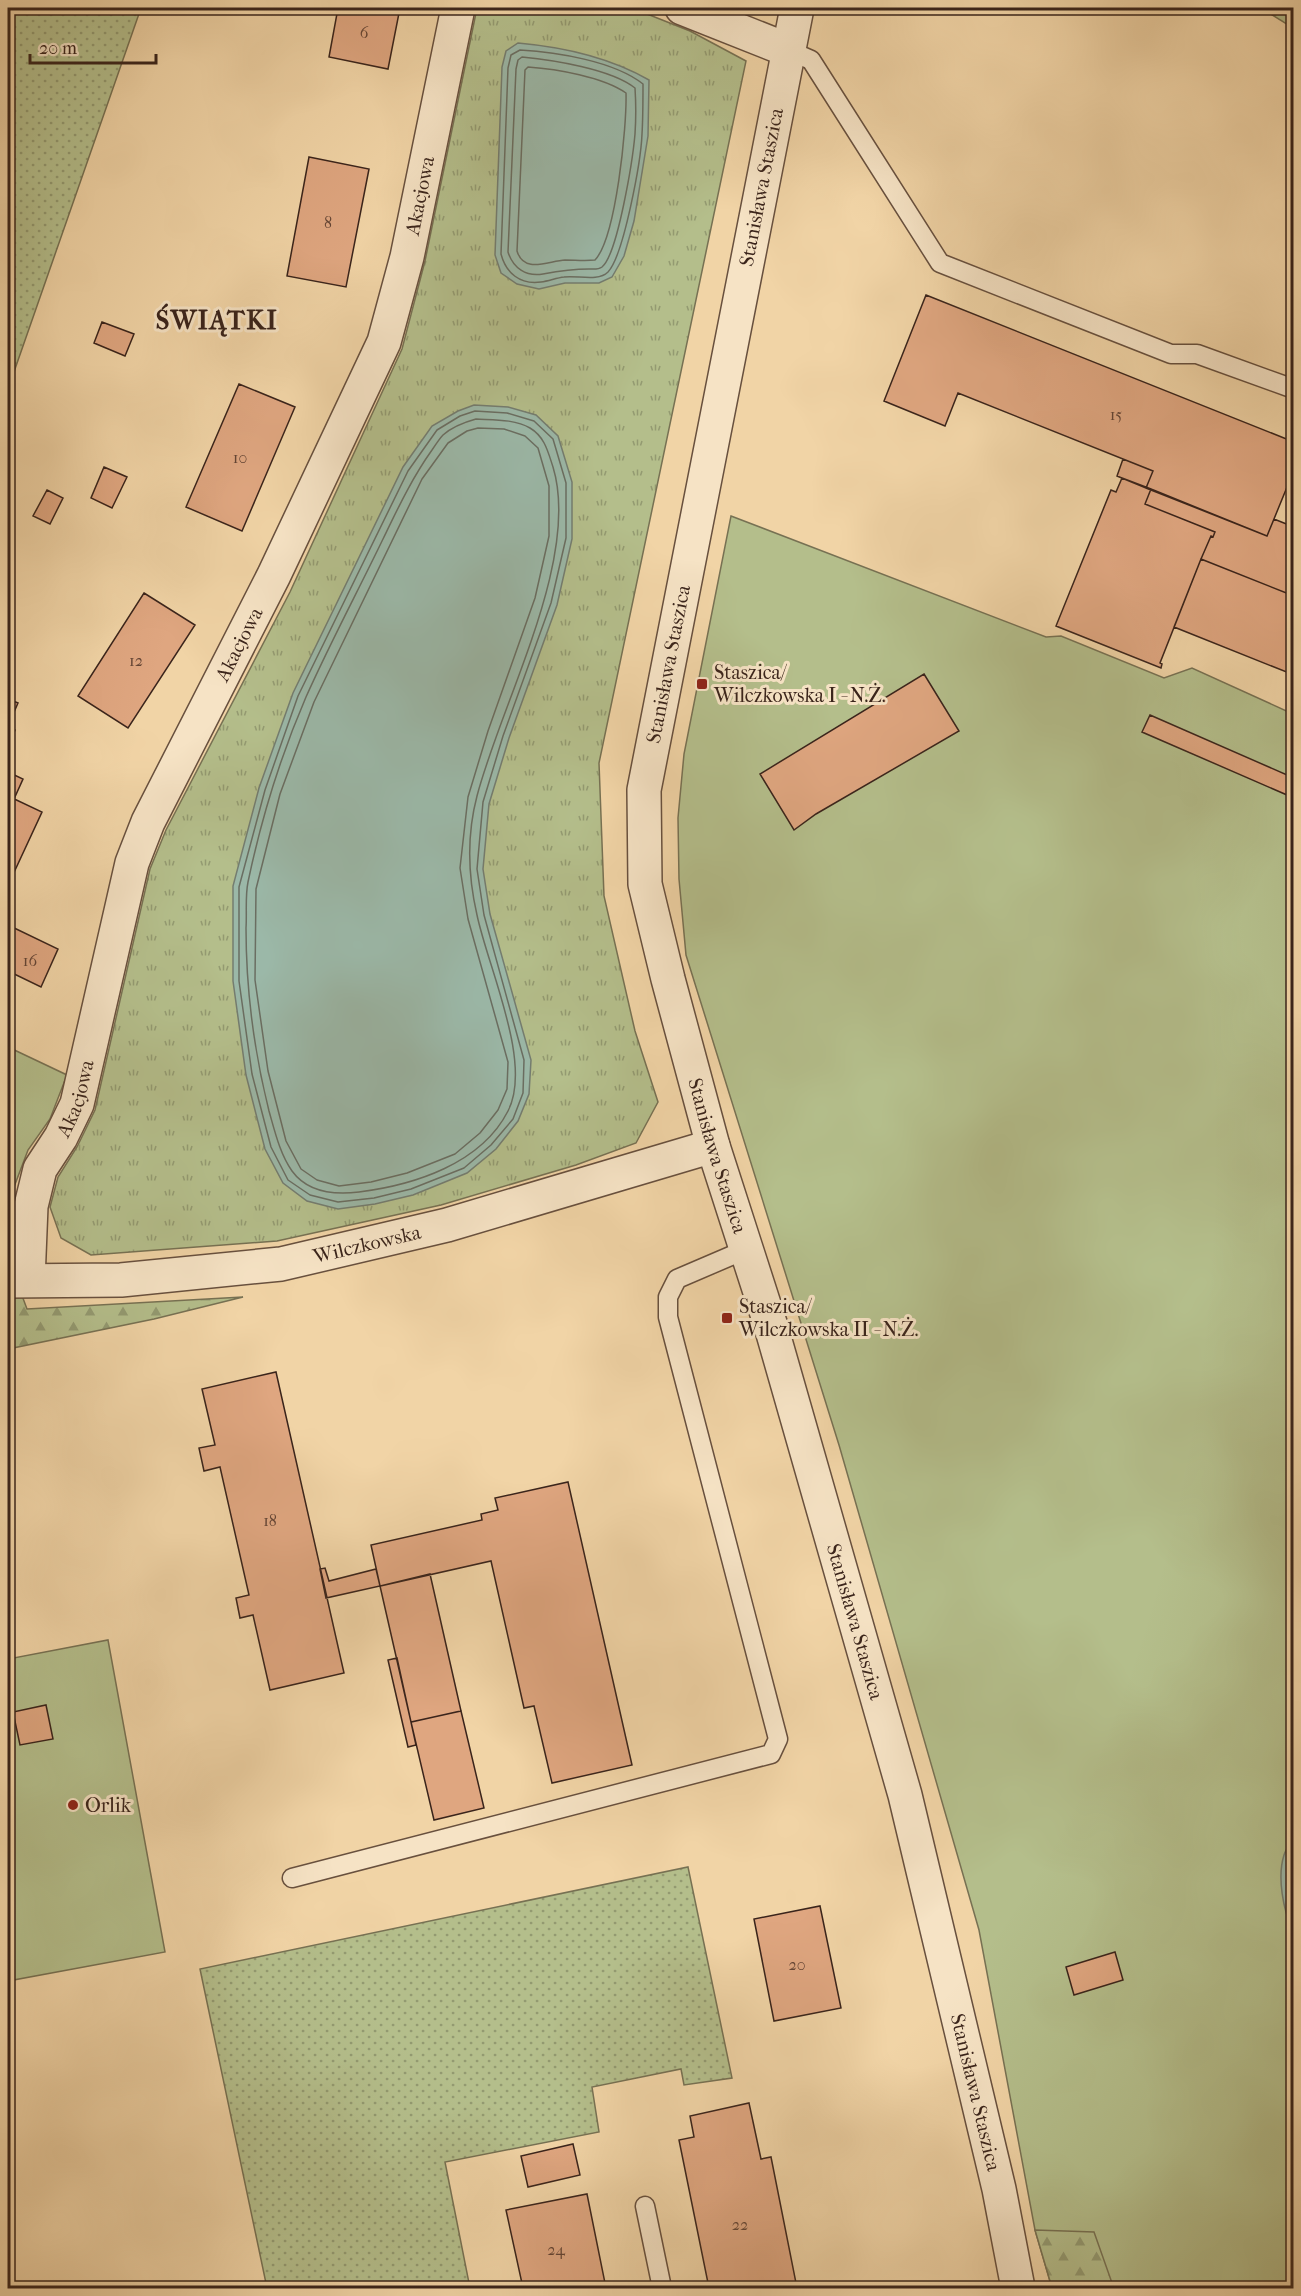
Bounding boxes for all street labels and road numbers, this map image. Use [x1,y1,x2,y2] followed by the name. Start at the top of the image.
[735,105,788,268] street label: Stanisława Staszica
[401,153,440,238] street label: Akacjowa
[642,582,695,745] street label: Stanisława Staszica
[210,603,268,686] street label: Akacjowa
[51,1057,99,1142] street label: Akacjowa
[683,1075,752,1237] street label: Stanisława Staszica
[310,1220,424,1268] street label: Wilczkowska
[822,1541,888,1703] street label: Stanisława Staszica
[946,2011,1005,2174] street label: Stanisława Staszica

